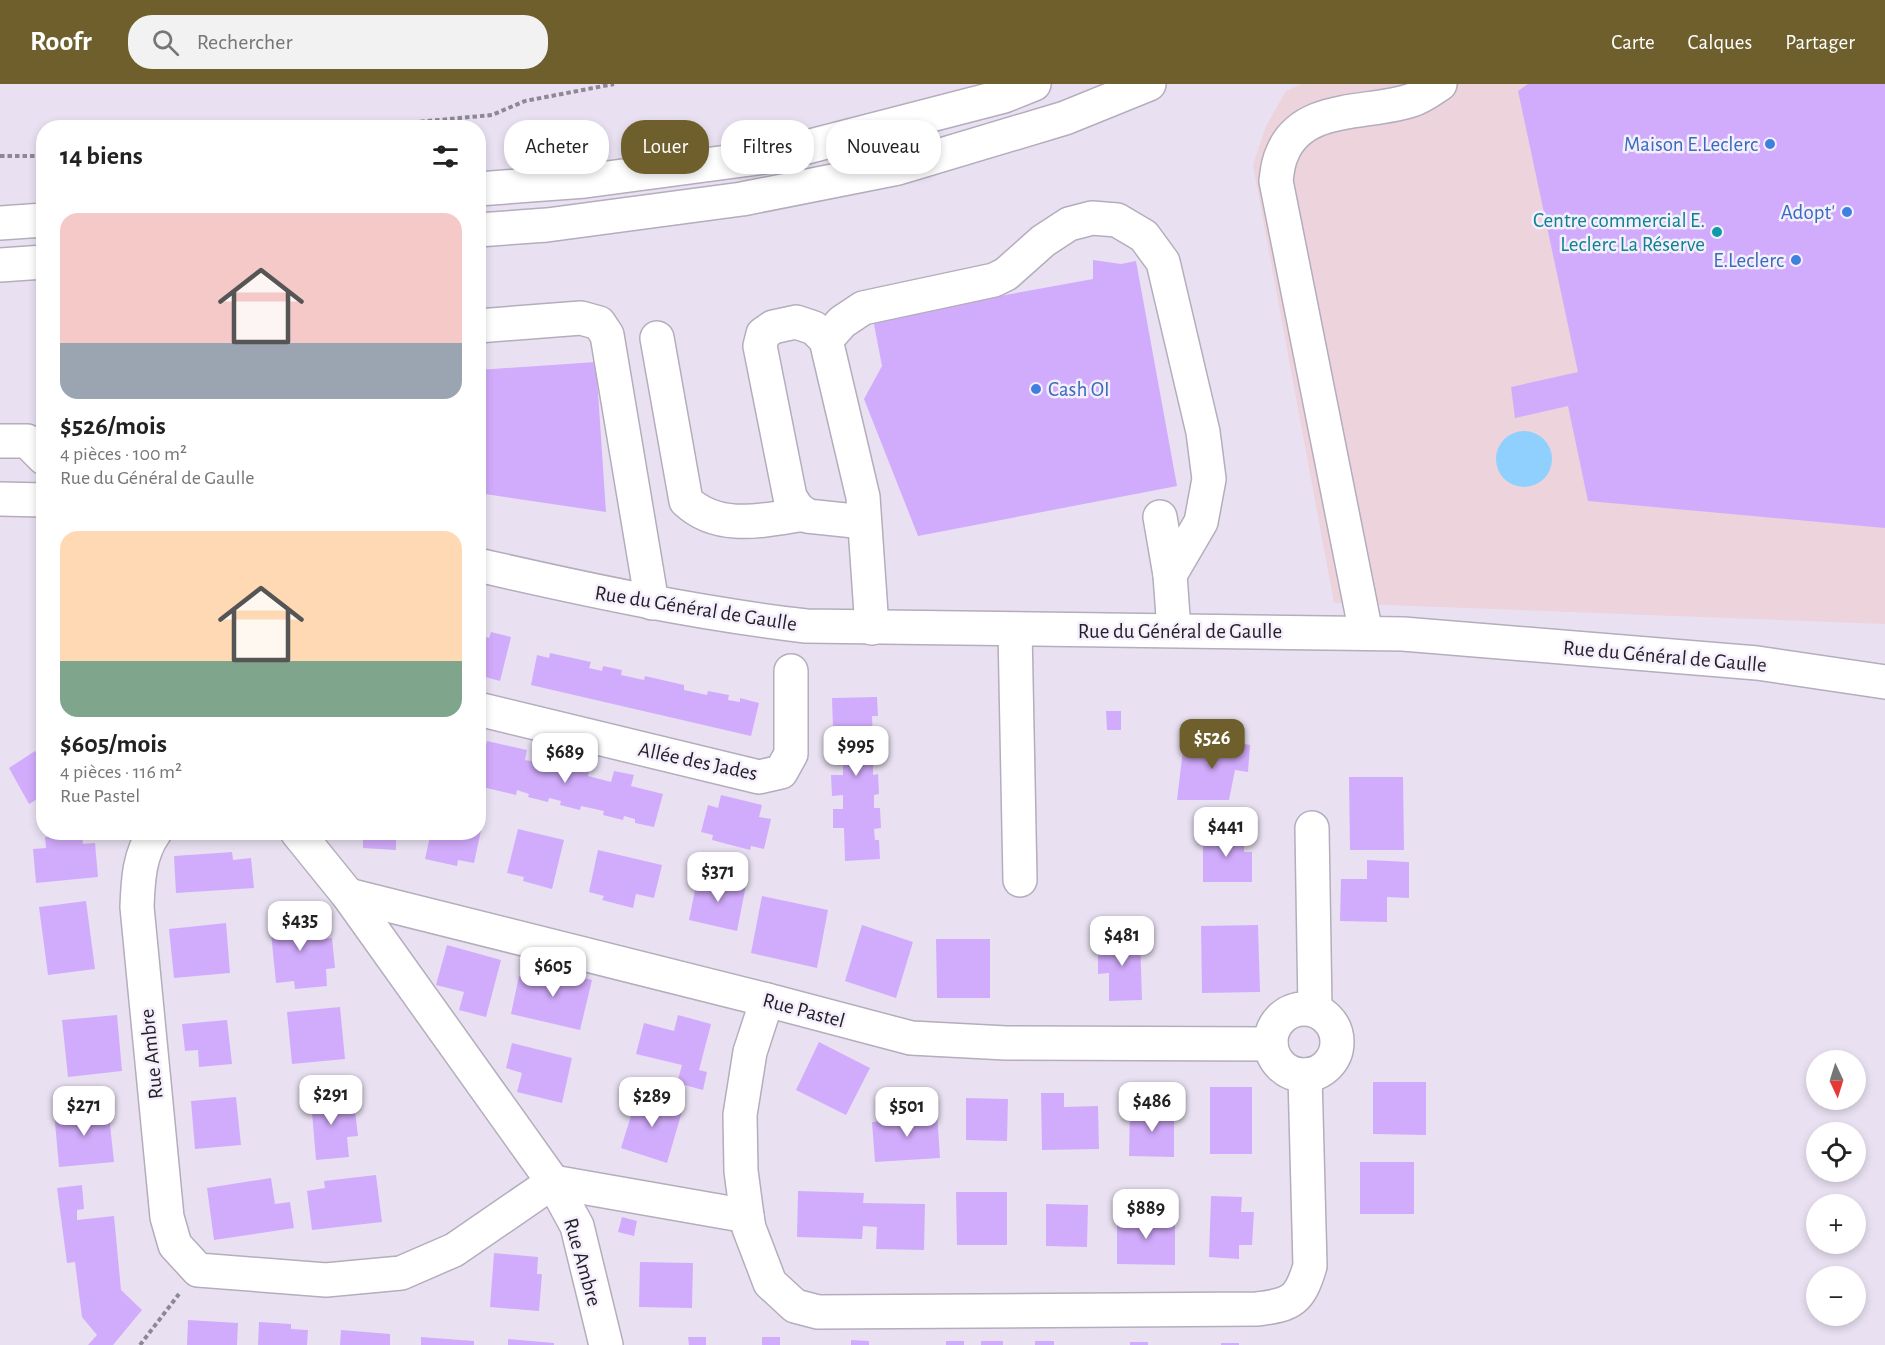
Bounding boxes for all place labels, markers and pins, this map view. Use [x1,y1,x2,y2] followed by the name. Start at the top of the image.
[1624,134,1758,155] place label: Maison E.Leclerc
[1763,137,1777,151] marker: Maison E.Leclerc
[1781,202,1835,223] place label: Adopt'
[1840,205,1854,219] marker: Adopt'
[1533,210,1705,255] place label: Centre commercial E. Leclerc La Réserve
[1710,225,1724,239] marker: Centre commercial E. Leclerc La Réserve
[1713,250,1784,271] place label: E.Leclerc
[1789,253,1803,267] marker: E.Leclerc
[1048,379,1110,400] place label: Cash OI
[1029,382,1043,396] marker: Cash OI
[1176,719,1248,770] pin: $526
[820,726,892,777] pin: $995
[529,733,601,784] pin: $689
[1190,807,1262,858] pin: $441
[682,852,754,903] pin: $371
[264,901,336,952] pin: $435
[1086,916,1158,967] pin: $481
[517,947,589,998] pin: $605
[295,1075,367,1126] pin: $291
[616,1077,688,1128] pin: $289
[1116,1082,1188,1133] pin: $486
[48,1086,120,1137] pin: $271
[871,1087,943,1138] pin: $501
[1110,1189,1182,1240] pin: $889

